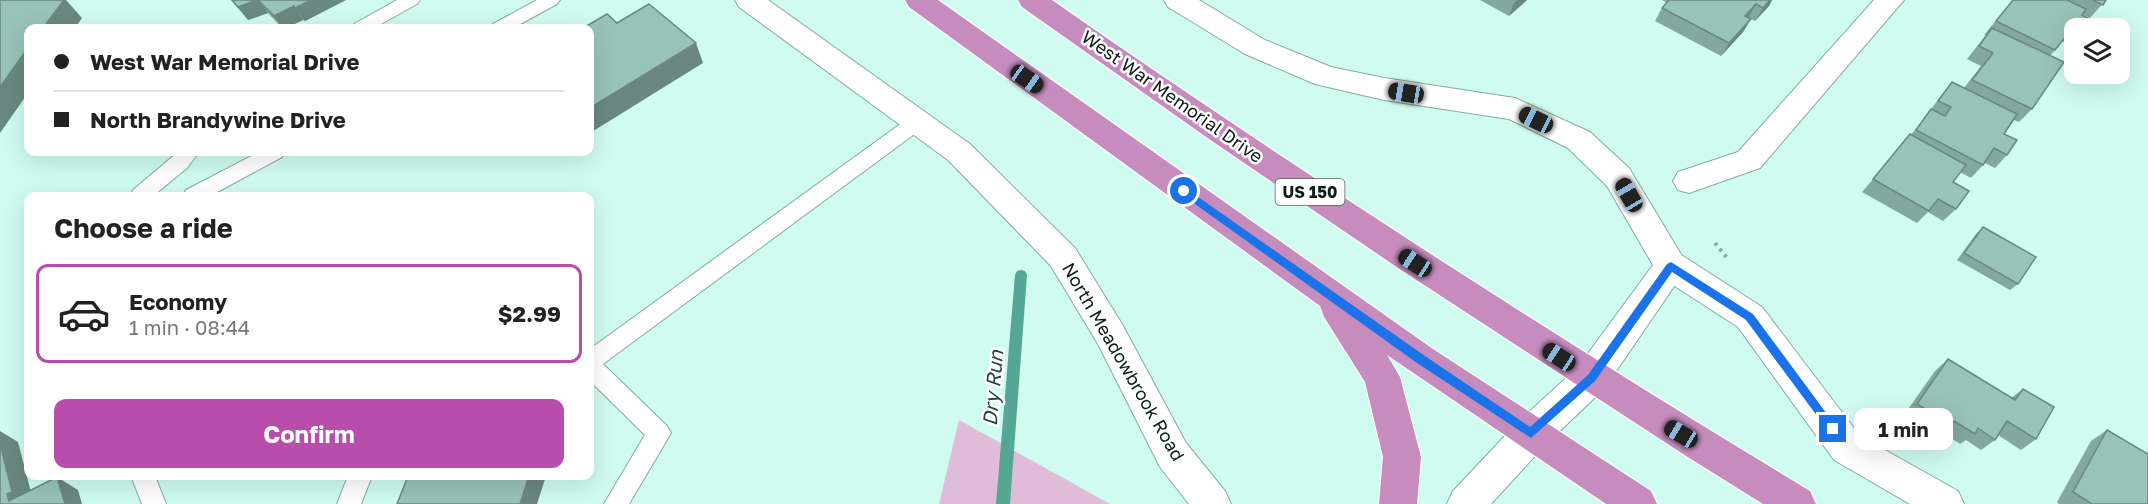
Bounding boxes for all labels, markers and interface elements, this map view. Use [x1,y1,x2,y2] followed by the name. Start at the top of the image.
[2064,18,2130,84] map controls
[2064,18,2130,84] button: layers
[1078,25,1267,167] street label: West War Memorial Drive
[90,48,359,75] text: West War Memorial Drive
[1007,61,1047,97] car
[1387,81,1425,105] car
[1516,104,1556,136] car
[90,106,346,133] text: North Brandywine Drive
[1612,175,1646,215] car
[1170,177,1197,204] route start
[1276,179,1344,205] road number: US 150
[54,212,233,244] text: Choose a ride
[1395,246,1435,280] car
[1058,258,1190,465] street label: North Meadowbrook Road
[57,287,111,341] icon: car
[129,288,227,315] text: Economy
[498,300,561,327] text: $2.99
[129,315,250,339] text: 1 min · 08:44
[1539,340,1579,374] car
[977,348,1008,427] water label: Dry Run
[54,399,564,468] button: Confirm
[1854,408,1953,450] callout: 1 min
[1819,415,1846,442] route end
[1661,417,1701,451] car
[1878,417,1929,441] text: 1 min

